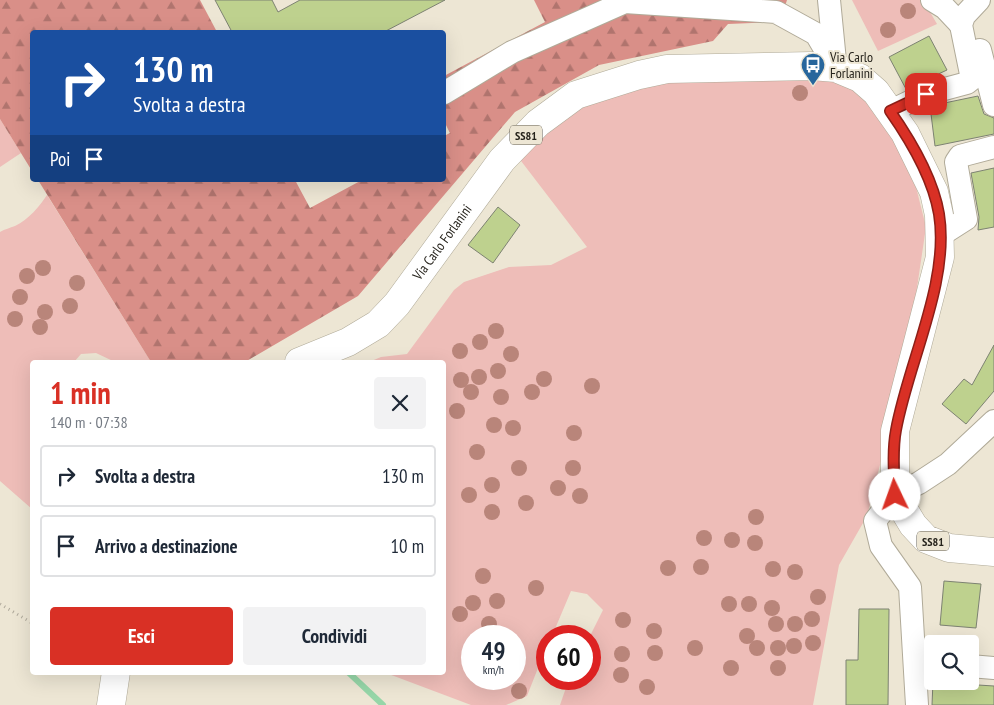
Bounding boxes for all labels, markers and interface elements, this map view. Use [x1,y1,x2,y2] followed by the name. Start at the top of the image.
[133,46,214,92] text: 130 m
[829,48,873,82] place label: Via Carlo Forlanini
[50,50,115,115] icon: right
[800,52,826,86] bus stop icon: Via Carlo Forlanini
[905,73,947,115] pin
[912,80,940,108] icon: arrive
[133,90,246,118] text: Svolta a destra
[510,126,542,144] road number: SS81
[80,145,108,173] icon: arrive
[50,147,70,171] text: Poi
[408,201,476,284] street label: Via Carlo Forlanini
[50,373,111,412] text: 1 min
[374,377,426,429] button: close
[50,412,128,432] text: 140 m · 07:38
[52,462,80,490] icon: right
[95,464,195,488] text: Svolta a destra
[382,464,424,488] text: 130 m
[868,468,920,520] position arrow
[52,532,80,560] icon: arrive
[917,532,949,550] road number: SS81
[95,534,238,558] text: Arrivo a destinazione
[391,534,424,558] text: 10 m
[50,607,233,665] button: Esci
[243,607,426,665] button: Condividi
[536,625,601,690] speed limit sign: 60
[482,635,505,667] text: 49
[924,635,979,690] map controls
[924,635,979,690] button: search
[483,662,504,677] text: km/h

